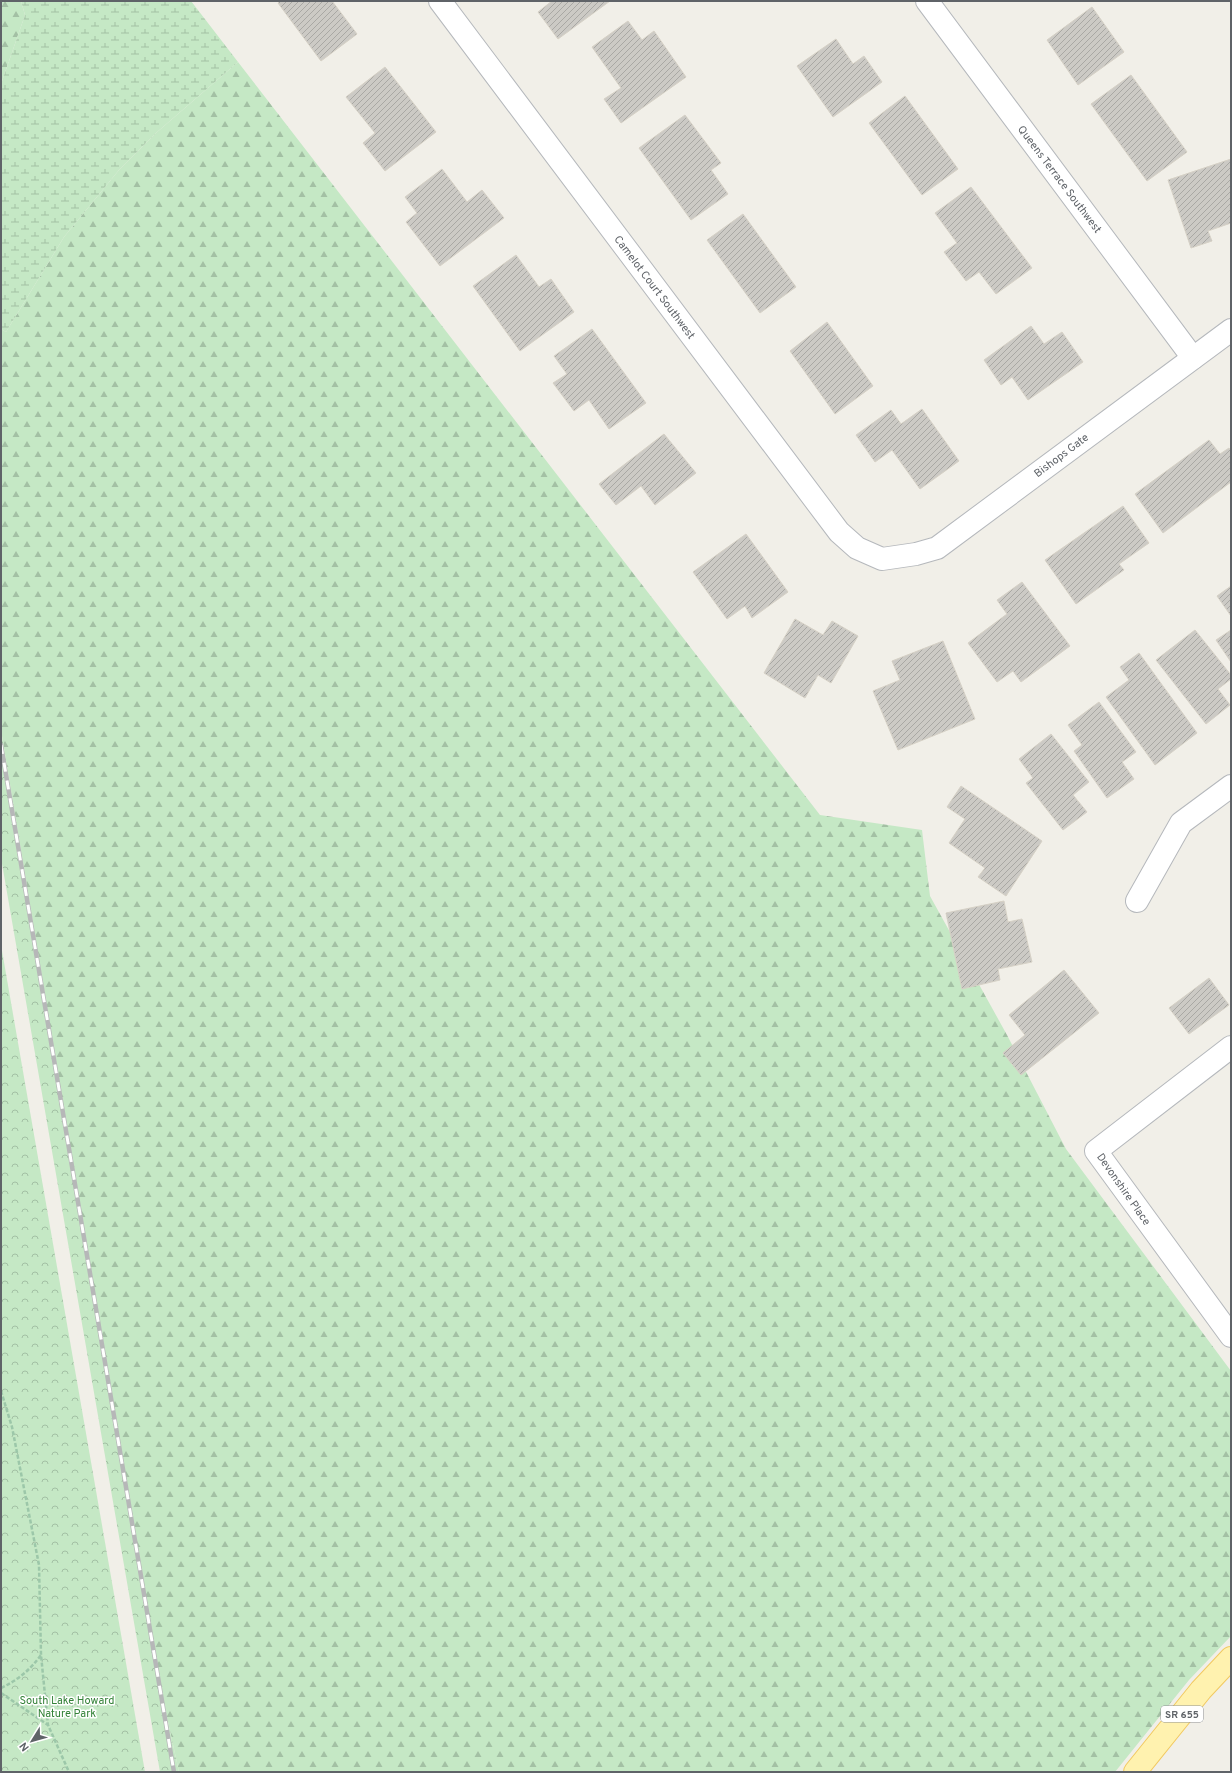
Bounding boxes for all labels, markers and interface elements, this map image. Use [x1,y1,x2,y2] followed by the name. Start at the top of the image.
[1014,123,1104,236] street label: Queens Terrace Southwest
[611,233,698,342] street label: Camelot Court Southwest
[1032,431,1092,481] street label: Bishops Gate
[1093,1151,1153,1228] street label: Devonshire Place
[19,1694,115,1721] park label: South Lake Howard Nature Park
[1161,1706,1203,1722] road number: SR 655
[12,1721,52,1761] north arrow
[17,1739,33,1754] text: N

